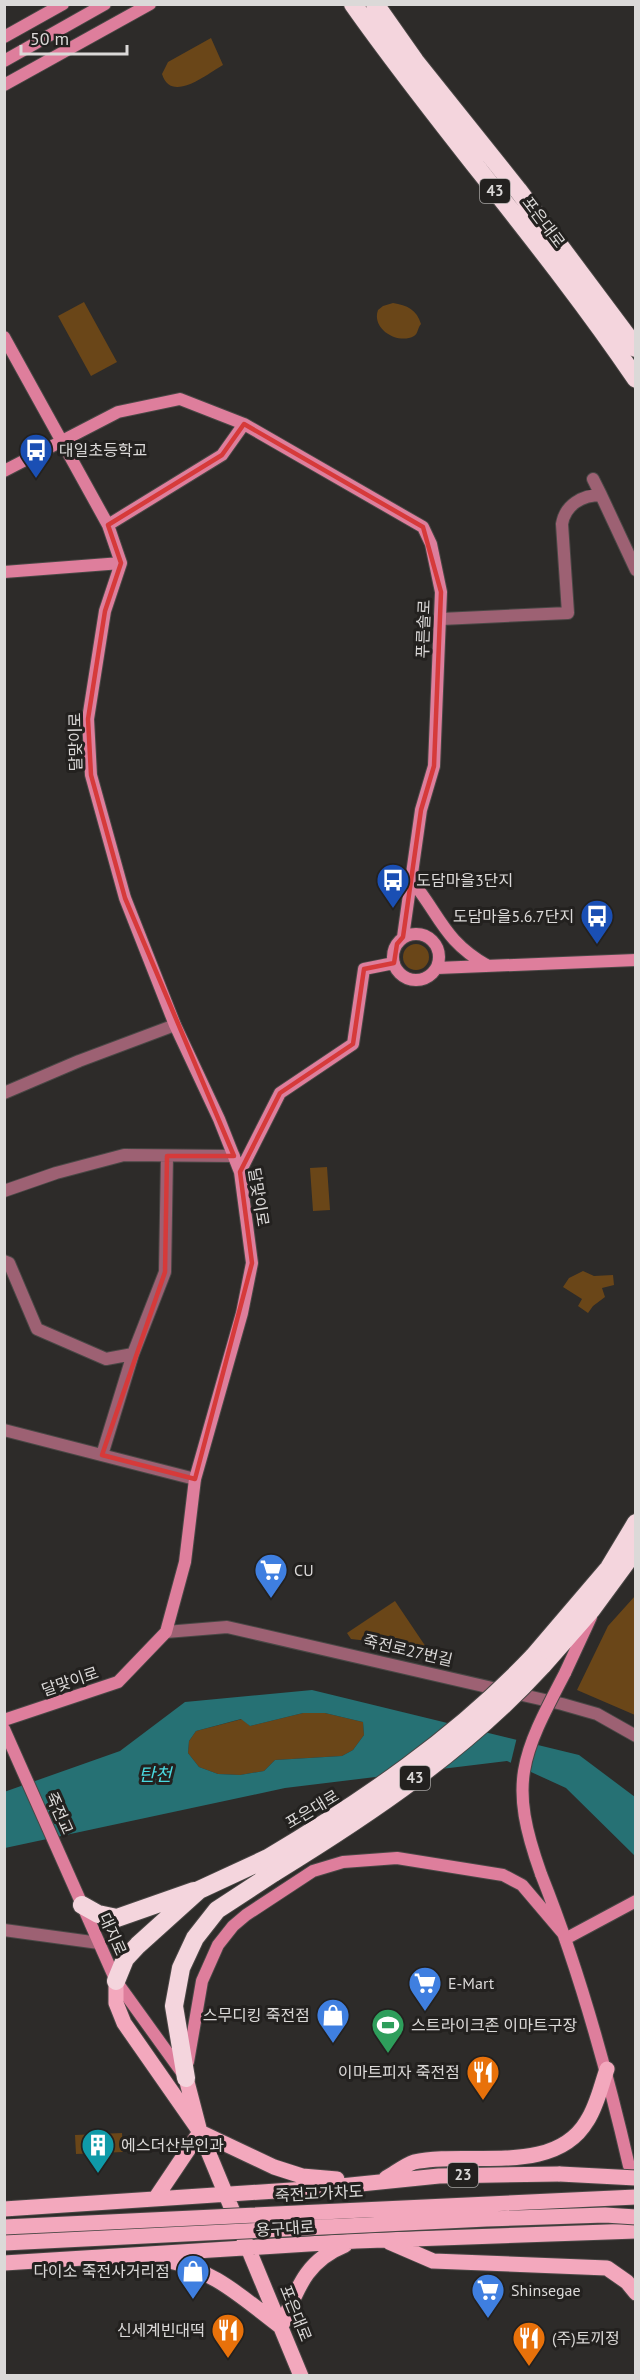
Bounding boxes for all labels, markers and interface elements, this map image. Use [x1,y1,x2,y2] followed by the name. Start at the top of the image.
[21,18,128,56] scale bar
[30,27,69,50] text: 50 m
[480,179,510,203] road number: 43
[518,192,570,252] street label: 포은대로
[18,432,54,479] bus stop icon: 대일초등학교
[59,440,147,460] place label: 대일초등학교
[412,599,434,659] street label: 푸른솔로
[64,712,86,772] street label: 달맞이로
[375,862,411,909] bus stop icon: 도담마을3단지
[416,870,513,890] place label: 도담마을3단지
[579,898,615,945] bus stop icon: 도담마을5.6.7단지
[453,906,574,926] place label: 도담마을5.6.7단지
[245,1166,274,1228] street label: 달맞이로
[253,1552,289,1599] supermarket icon: CU
[294,1560,314,1580] place label: CU
[361,1630,455,1670] street label: 죽전로27번길
[39,1662,101,1700] street label: 달맞이로
[138,1763,174,1786] water label: 탄천
[400,1766,430,1790] road number: 43
[282,1785,343,1833] street label: 포은대로
[42,1789,78,1837] street label: 죽전교
[95,1910,131,1958] street label: 대지로
[407,1965,443,2012] supermarket icon: E-Mart
[448,1973,495,1993] place label: E-Mart
[315,1997,351,2044] shop icon: 스무디킹 죽전점
[203,2005,310,2025] place label: 스무디킹 죽전점
[370,2007,406,2054] sports icon: 스트라이크존 이마트구장
[411,2015,577,2035] place label: 스트라이크존 이마트구장
[465,2054,501,2101] restaurant icon: 이마트피자 죽전점
[338,2062,460,2082] place label: 이마트피자 죽전점
[80,2127,116,2174] building icon: 에스더산부인과
[121,2135,224,2155] place label: 에스더산부인과
[448,2163,478,2187] road number: 23
[274,2181,364,2205] street label: 죽전고가차도
[255,2216,315,2240] street label: 용구대로
[175,2253,211,2300] shop icon: 다이소 죽전사거리점
[33,2261,170,2281] place label: 다이소 죽전사거리점
[470,2272,506,2319] supermarket icon: Shinsegae
[511,2280,581,2300] place label: Shinsegae
[276,2282,316,2344] street label: 포은대로
[210,2312,246,2359] restaurant icon: 신세계빈대떡
[117,2320,205,2340] place label: 신세계빈대떡
[511,2320,547,2367] restaurant icon: (주)토끼정
[552,2328,620,2348] place label: (주)토끼정

